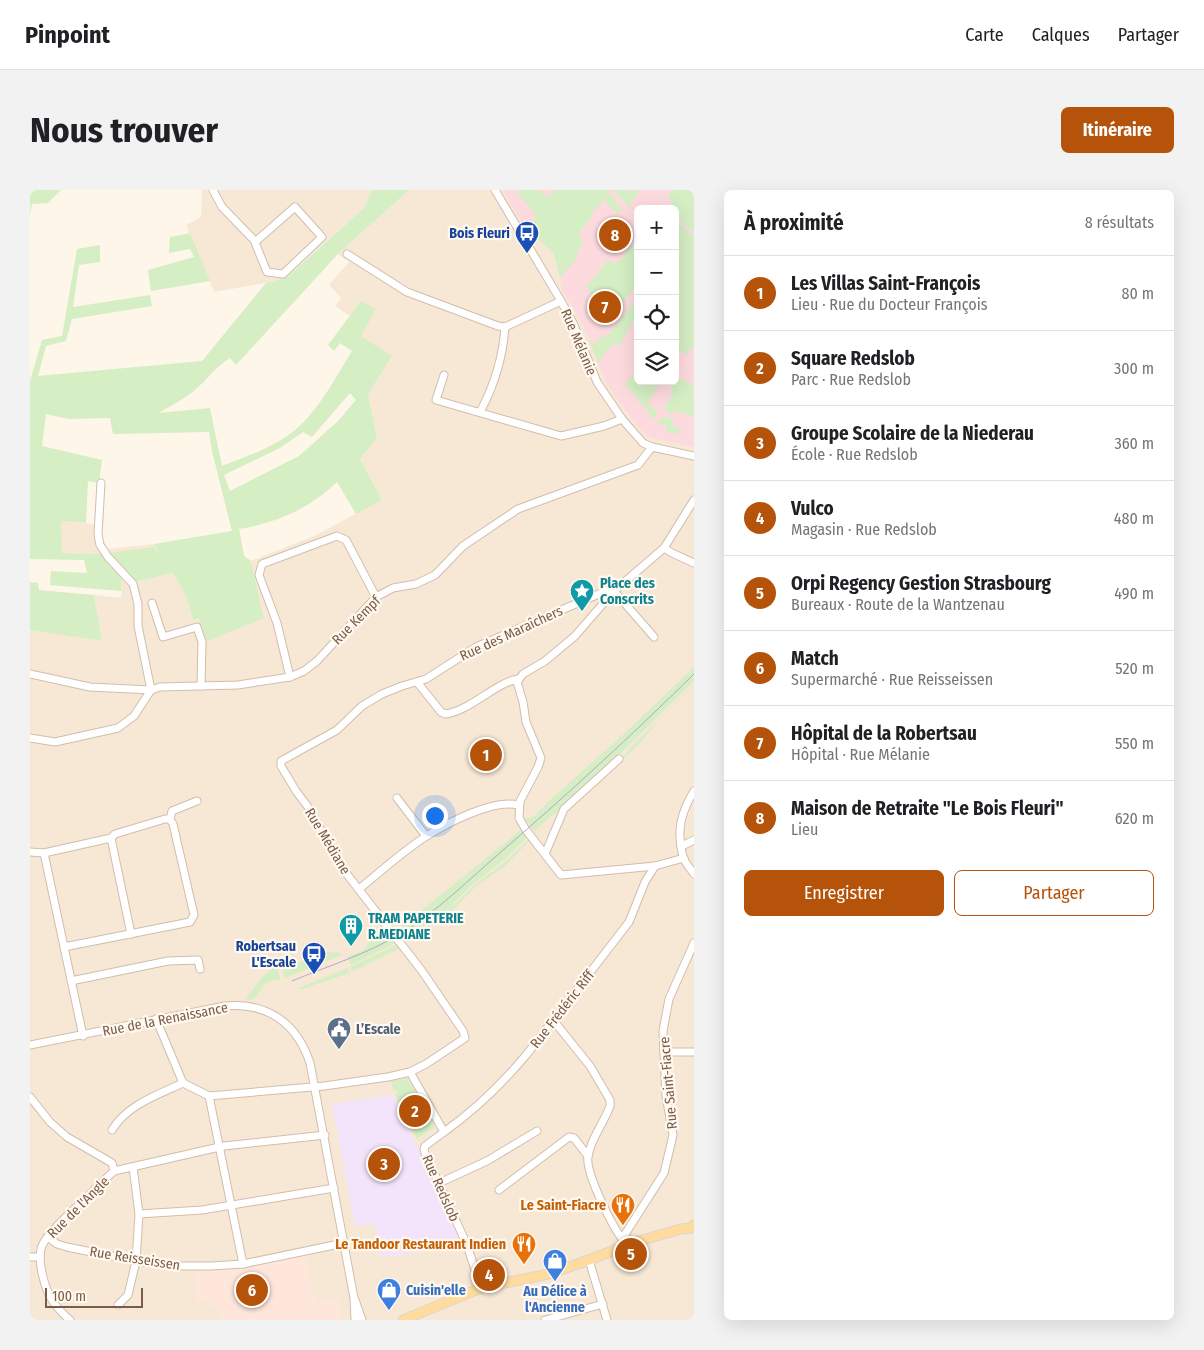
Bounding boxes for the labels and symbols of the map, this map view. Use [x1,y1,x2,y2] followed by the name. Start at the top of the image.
[599,216,631,254] pin: 8
[514,220,540,254] bus stop icon: Bois Fleuri
[449,225,510,242] place label: Bois Fleuri
[589,288,621,326] pin: 7
[557,306,600,378] street label: Rue Mélanie
[600,575,655,608] place label: Place des Conscrits
[569,578,595,612] place icon: Place des Conscrits
[328,591,385,648] street label: Rue Kempf
[457,602,565,665] street label: Rue des Maraîchers
[470,736,502,774] pin: 1
[422,803,448,829] your location
[301,805,354,878] street label: Rue Médiane
[368,910,464,943] place label: TRAM PAPETERIE R.MEDIANE
[338,913,364,947] building icon: TRAM PAPETERIE R.MEDIANE
[236,938,296,971] place label: Robertsau L'Escale
[301,941,327,975] bus stop icon: Robertsau L'Escale
[527,966,599,1052] street label: Rue Frédéric Riff
[101,999,229,1040] street label: Rue de la Renaissance
[326,1016,352,1050] public building icon: L’Escale
[356,1021,401,1038] place label: L’Escale
[656,1036,681,1130] street label: Rue Saint-Fiacre
[399,1092,431,1130] pin: 2
[368,1145,400,1183] pin: 3
[418,1152,463,1224] street label: Rue Redslob
[44,1173,113,1242] street label: Rue de l'Angle
[610,1192,636,1226] restaurant icon: Le Saint-Fiacre
[521,1197,606,1214] place label: Le Saint-Fiacre
[511,1231,537,1265] restaurant icon: Le Tandoor Restaurant Indien
[615,1235,647,1273] pin: 5
[335,1236,506,1253] place label: Le Tandoor Restaurant Indien
[88,1243,181,1274] street label: Rue Reisseissen
[542,1248,568,1282] shop icon: Au Délice à l'Ancienne
[473,1256,505,1294] pin: 4
[236,1271,268,1309] pin: 6
[376,1277,402,1311] shop icon: Cuisin'elle
[406,1282,466,1299] place label: Cuisin'elle
[522,1283,587,1316] place label: Au Délice à l'Ancienne
[45,1285,142,1308] scale bar

